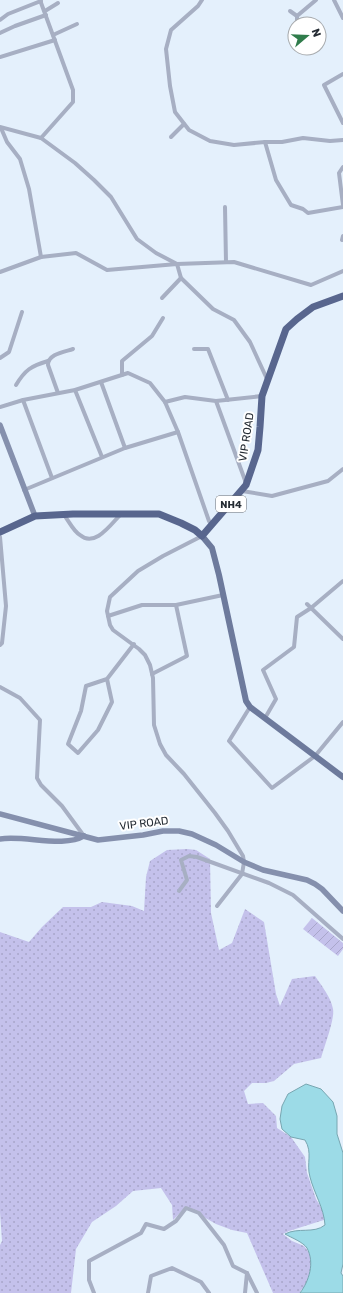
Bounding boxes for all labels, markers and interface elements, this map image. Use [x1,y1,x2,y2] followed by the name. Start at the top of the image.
[287,16,327,56] north arrow
[309,27,323,39] text: N
[236,412,257,462] street label: VIP ROAD
[216,496,246,512] road number: NH4
[119,814,169,833] street label: VIP ROAD

